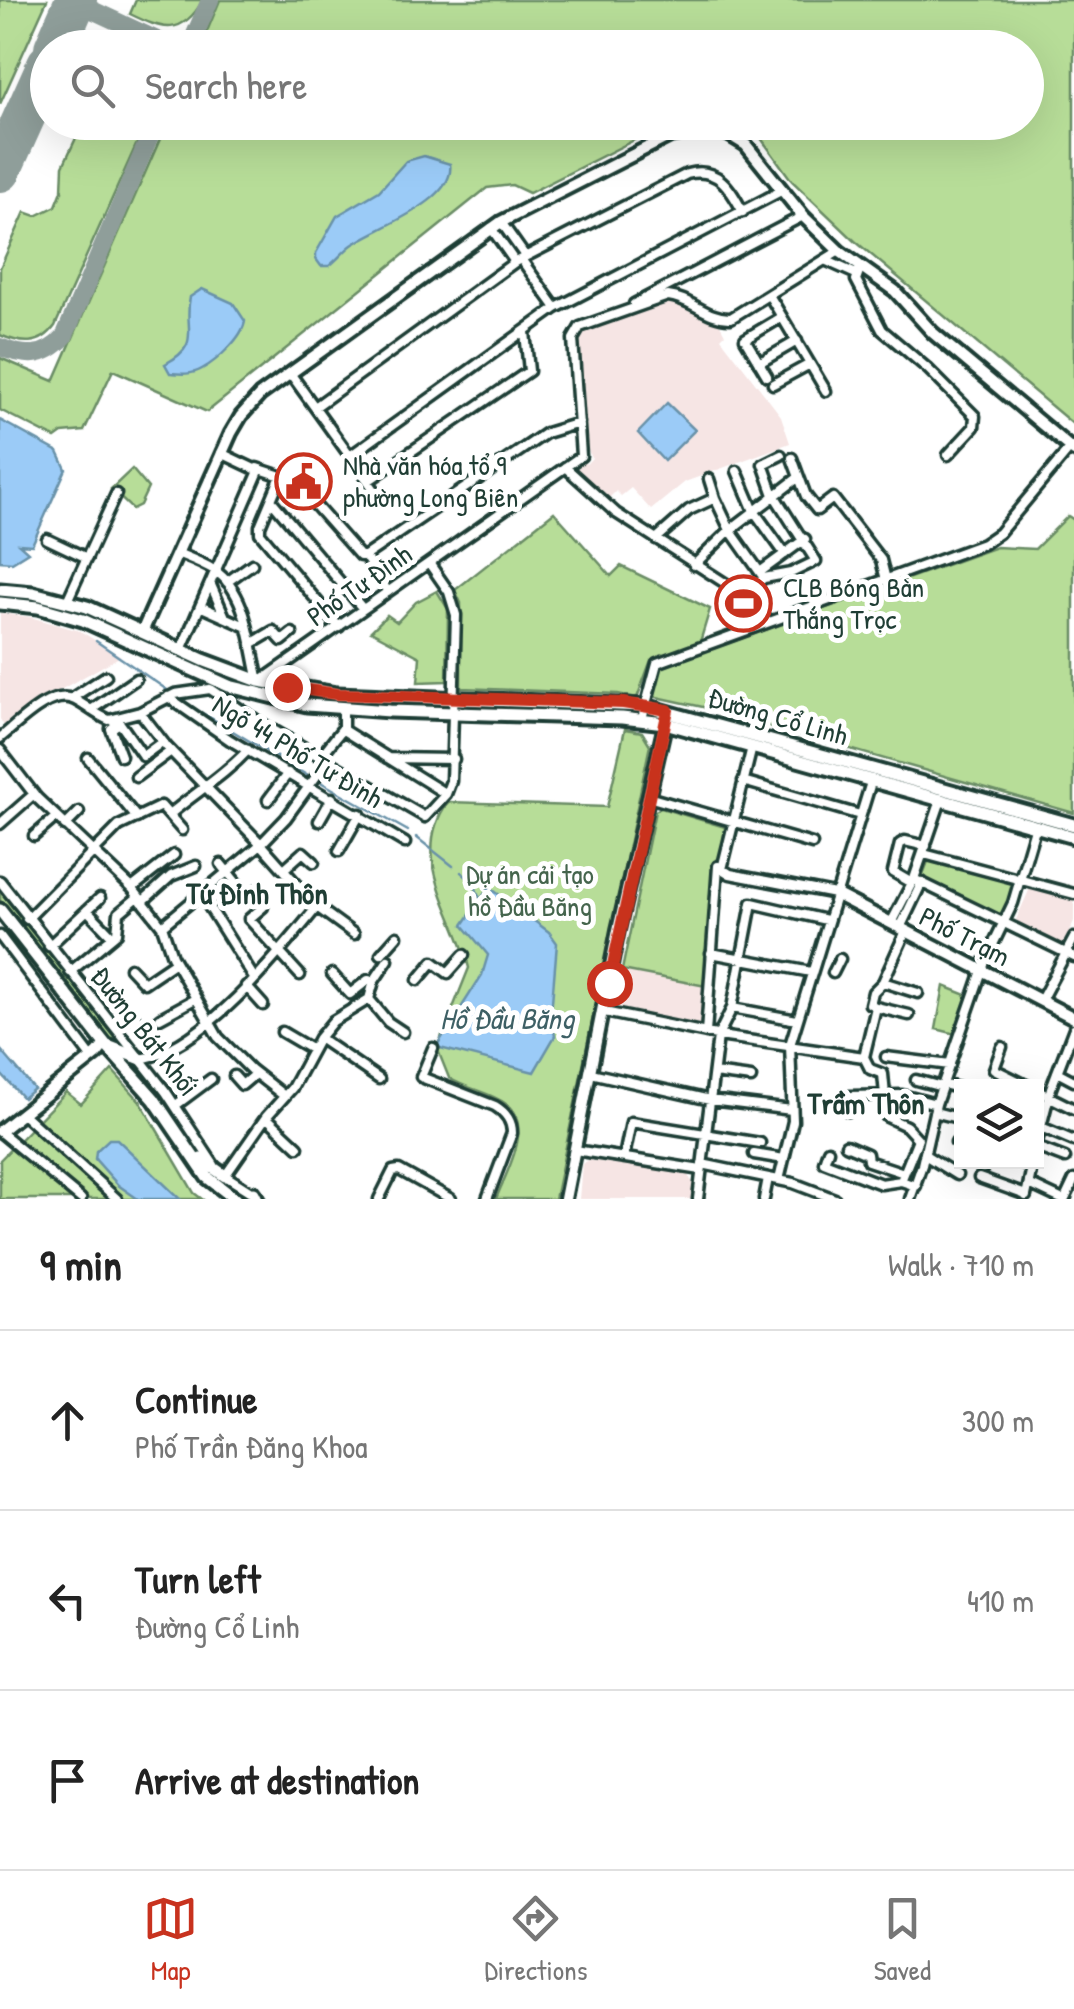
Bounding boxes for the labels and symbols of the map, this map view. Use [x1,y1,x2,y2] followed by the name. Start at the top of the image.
[343,446,518,516] place label: Nhà văn hóa tổ 9 phường Long Biên
[274,451,334,511] public building icon: Nhà văn hóa tổ 9 phường Long Biên
[299,535,419,635] street label: Phố Tư Đình
[783,568,924,638] place label: CLB Bóng Bàn Thắng Trọc
[714,573,774,633] sports icon: CLB Bóng Bàn Thắng Trọc
[265,665,311,711] route end
[704,678,852,754] street label: Đường Cổ Linh
[206,685,390,817] street label: Ngõ 44 Phố Tư Đình
[466,855,594,925] park label: Dự án cải tạo hồ Đầu Băng
[185,873,328,913] district label: Tứ Đỉnh Thôn
[913,897,1017,975] street label: Phố Trạm
[82,958,208,1104] street label: Đường Bát Khối
[587,961,633,1007] route start
[440,998,576,1039] water label: Hồ Đầu Băng
[807,1083,924,1123] district label: Trầm Thôn

